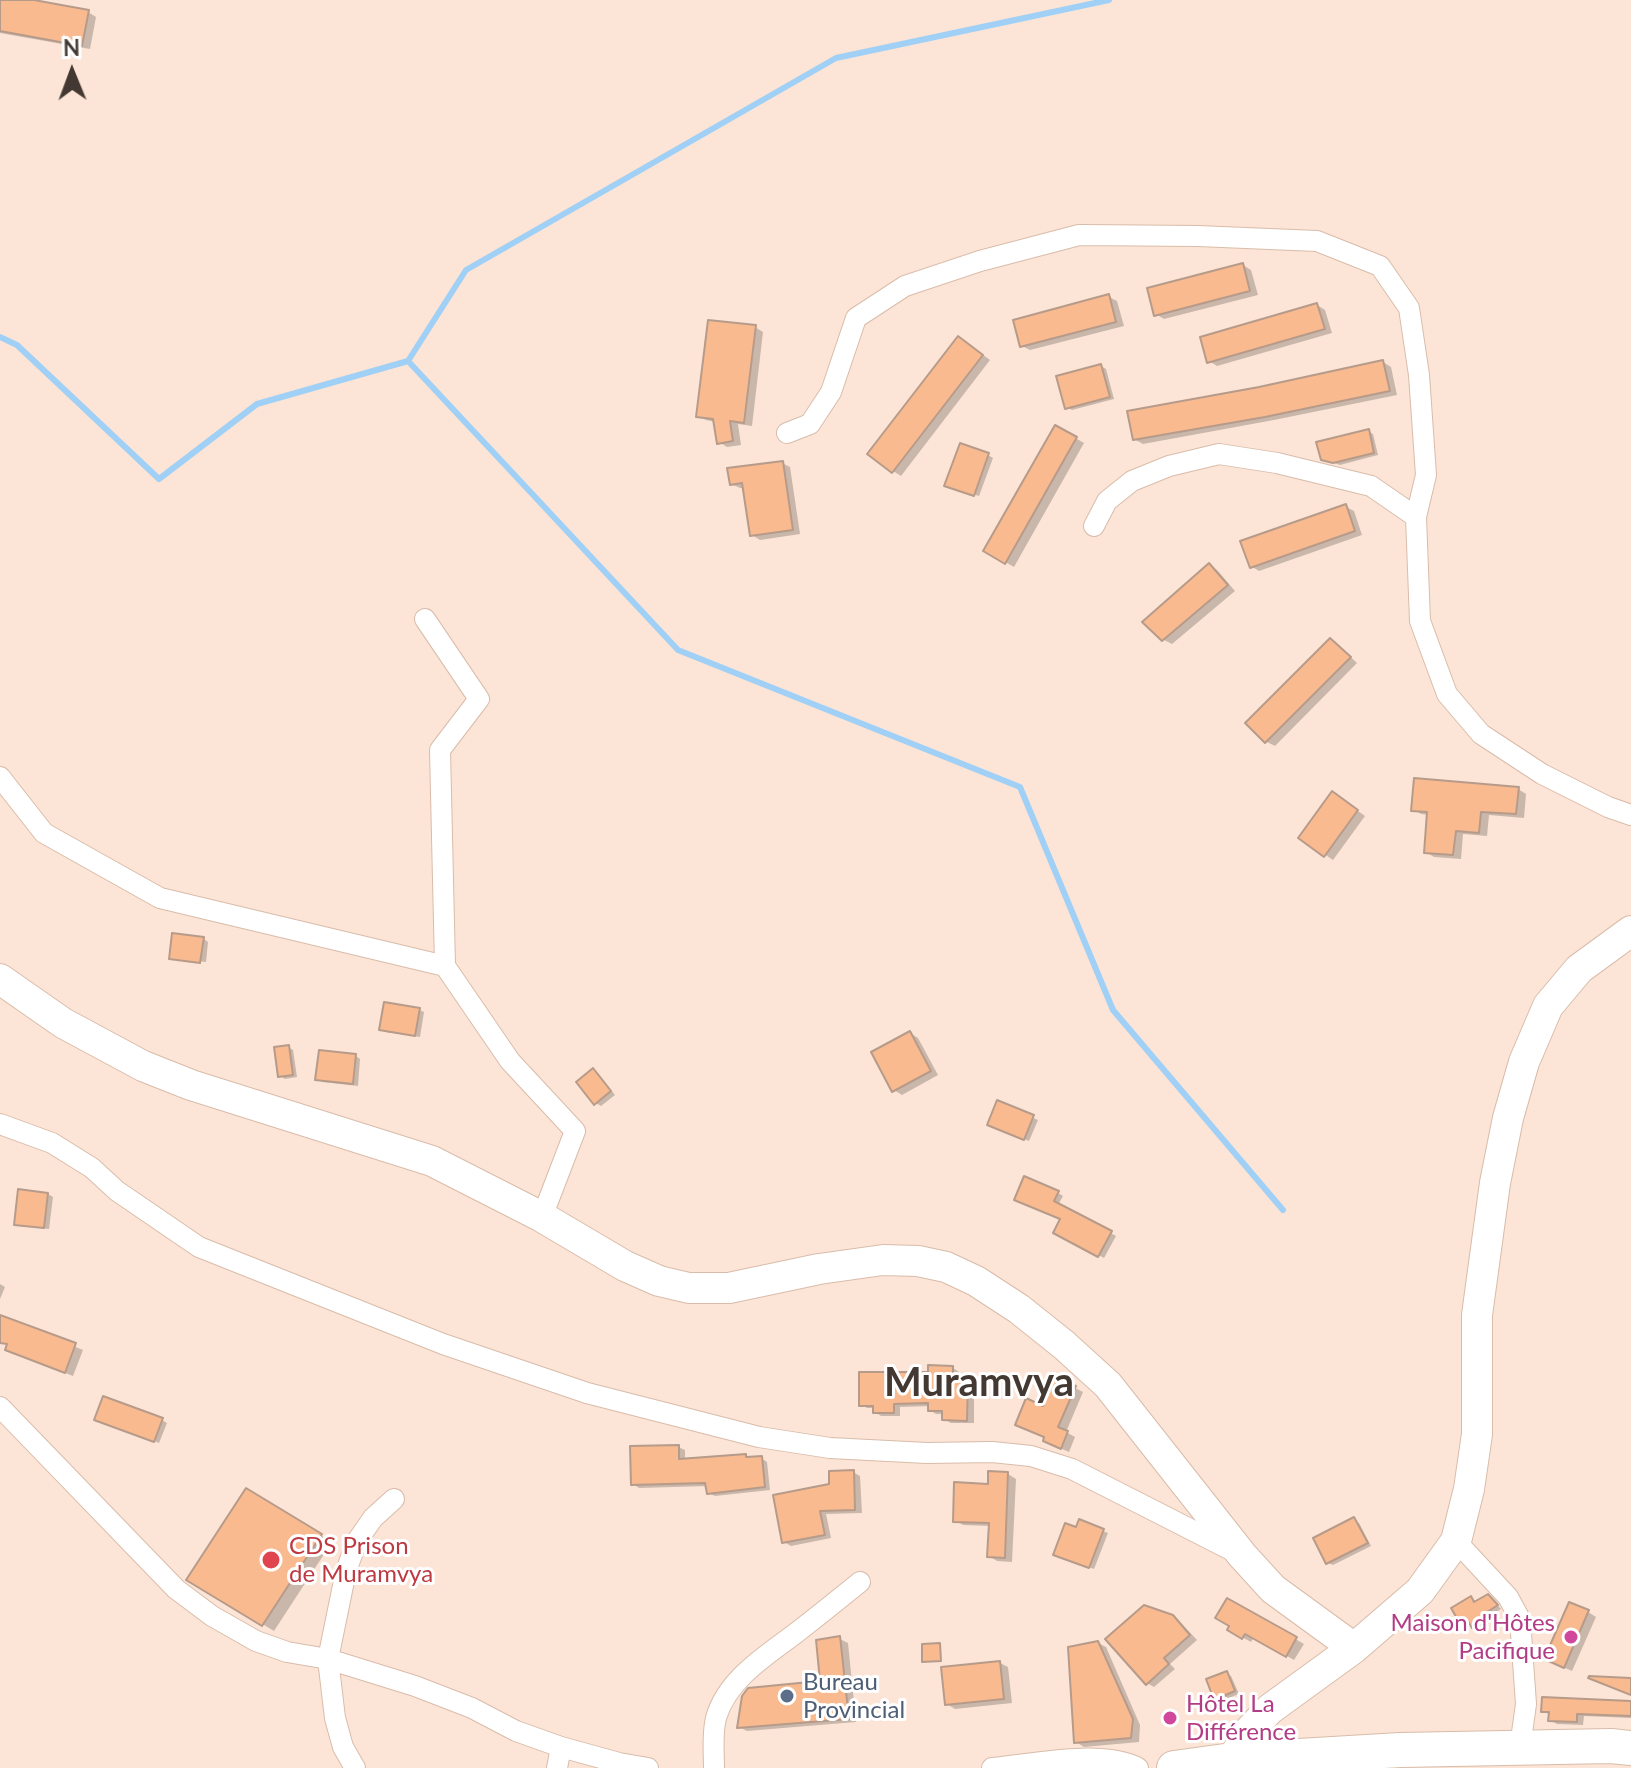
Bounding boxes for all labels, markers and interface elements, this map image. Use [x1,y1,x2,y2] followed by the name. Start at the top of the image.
[32,32,112,112] north arrow
[63,34,80,61] text: N
[884,1359,1074,1407] district label: Muramvya
[289,1532,433,1588] place label: CDS Prison de Muramvya
[260,1549,282,1571] marker: CDS Prison de Muramvya
[1391,1609,1555,1665] place label: Maison d'Hôtes Pacifique
[1562,1628,1580,1646] marker: Maison d'Hôtes Pacifique
[803,1668,905,1724] place label: Bureau Provincial
[778,1687,796,1705] marker: Bureau Provincial
[1186,1690,1296,1746] place label: Hôtel La Différence
[1161,1709,1179,1727] marker: Hôtel La Différence

